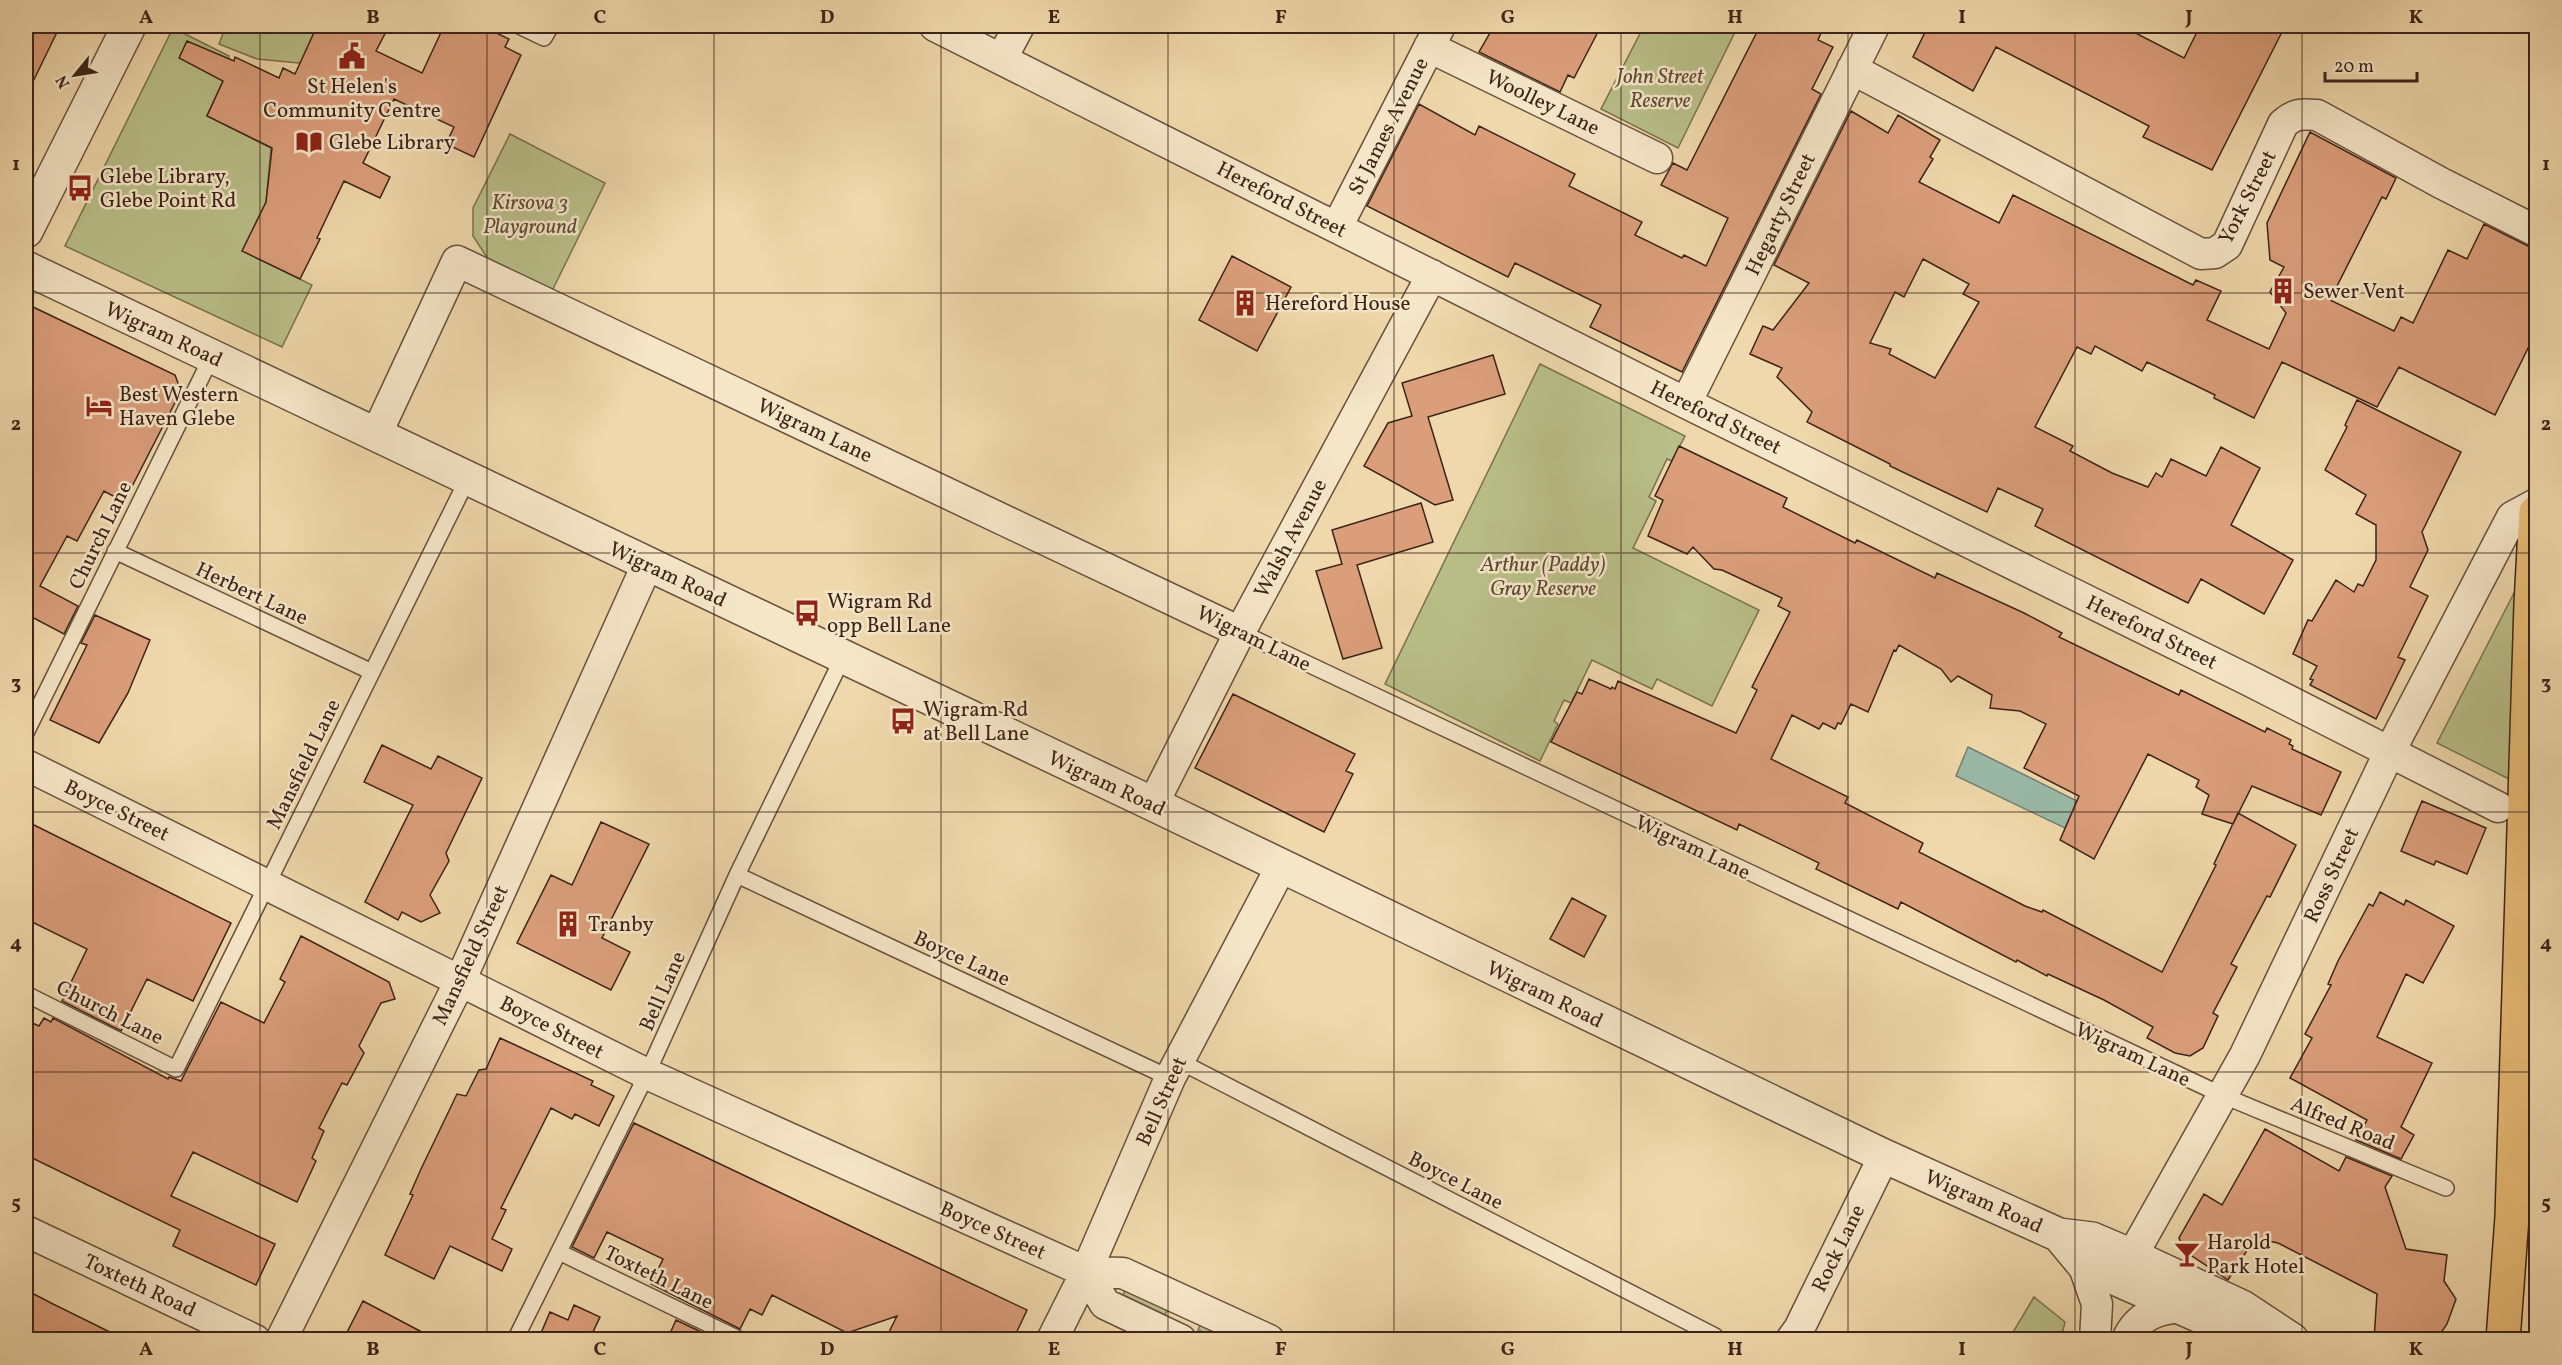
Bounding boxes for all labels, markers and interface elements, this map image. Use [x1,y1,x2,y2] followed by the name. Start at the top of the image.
[139,4,153,32] text: A
[366,4,380,32] text: B
[594,4,607,32] text: C
[820,4,834,32] text: D
[1048,4,1060,32] text: E
[1275,4,1287,32] text: F
[1501,4,1515,32] text: G
[1727,4,1743,32] text: H
[1958,4,1966,32] text: I
[2184,4,2193,32] text: J
[2409,4,2424,32] text: K
[337,41,367,71] public building icon: St Helen's Community Centre
[45,45,105,105] north arrow
[2325,45,2416,83] scale bar
[1342,53,1437,201] street label: St James Avenue
[2334,55,2374,80] text: 20 m
[1480,63,1604,143] street label: Woolley Lane
[1615,63,1705,116] park label: John Street Reserve
[51,71,76,92] text: N
[263,73,441,126] place label: St Helen's Community Centre
[294,127,324,157] library icon: Glebe Library
[329,129,456,158] place label: Glebe Library
[2212,146,2284,250] street label: York Street
[1739,148,1824,281] street label: Hegarty Street
[12,151,20,179] text: 1
[2542,151,2550,179] text: 1
[1211,155,1352,246] street label: Hereford Street
[100,163,236,216] place label: Glebe Library, Glebe Point Rd
[65,173,95,203] bus stop icon: Glebe Library, Glebe Point Rd
[483,189,577,242] park label: Kirsova 3 Playground
[2268,276,2298,306] building icon: Sewer Vent
[2303,278,2405,307] place label: Sewer Vent
[1230,288,1260,318] building icon: Hereford House
[1265,290,1411,319] place label: Hereford House
[100,295,227,375] street label: Wigram Road
[1645,374,1786,463] street label: Hereford Street
[119,381,239,434] place label: Best Western Haven Glebe
[84,391,114,421] hotel icon: Best Western Haven Glebe
[752,392,877,471] street label: Wigram Lane
[11,411,21,439] text: 2
[2541,411,2551,439] text: 2
[1248,474,1335,603] street label: Walsh Avenue
[63,477,140,595] street label: Church Lane
[604,535,731,615] street label: Wigram Road
[1479,551,1606,604] park label: Arthur (Paddy) Gray Reserve
[190,556,312,633] street label: Herbert Lane
[827,588,951,641] place label: Wigram Rd opp Bell Lane
[2081,589,2222,678] street label: Hereford Street
[792,598,822,628] bus stop icon: Wigram Rd opp Bell Lane
[1191,599,1316,680] street label: Wigram Lane
[11,670,21,698] text: 3
[2541,670,2551,698] text: 3
[260,695,348,835] street label: Mansfield Lane
[923,696,1029,749] place label: Wigram Rd at Bell Lane
[888,706,918,736] bus stop icon: Wigram Rd at Bell Lane
[1043,744,1170,824] street label: Wigram Road
[59,773,174,849] street label: Boyce Street
[1630,809,1755,888] street label: Wigram Lane
[2298,823,2367,928] street label: Ross Street
[426,881,517,1031] street label: Mansfield Street
[553,909,583,939] building icon: Tranby
[588,911,655,940] place label: Tranby
[908,924,1014,994] street label: Boyce Lane
[10,930,22,958] text: 4
[2540,930,2552,958] text: 4
[633,947,694,1036] street label: Bell Lane
[1481,954,1608,1036] street label: Wigram Road
[51,974,168,1053] street label: Church Lane
[494,990,609,1067] street label: Boyce Street
[2070,1016,2195,1095] street label: Wigram Lane
[1130,1052,1195,1151] street label: Bell Street
[2286,1090,2399,1159] street label: Alfred Road
[1403,1145,1508,1218] street label: Boyce Lane
[1920,1163,2047,1241] street label: Wigram Road
[11,1190,21,1218] text: 5
[2541,1190,2551,1218] text: 5
[935,1195,1050,1268] street label: Boyce Street
[1806,1200,1873,1297] street label: Rock Lane
[2207,1229,2304,1282] place label: Harold Park Hotel
[599,1239,718,1317] street label: Toxteth Lane
[2172,1239,2202,1269] bar icon: Harold Park Hotel
[78,1248,200,1325] street label: Toxteth Road
[139,1336,153,1364] text: A
[366,1336,380,1364] text: B
[594,1336,607,1364] text: C
[820,1336,834,1364] text: D
[1048,1336,1060,1364] text: E
[1275,1336,1287,1364] text: F
[1501,1336,1515,1364] text: G
[1727,1336,1743,1364] text: H
[1958,1336,1966,1364] text: I
[2184,1336,2193,1364] text: J
[2409,1336,2424,1364] text: K

